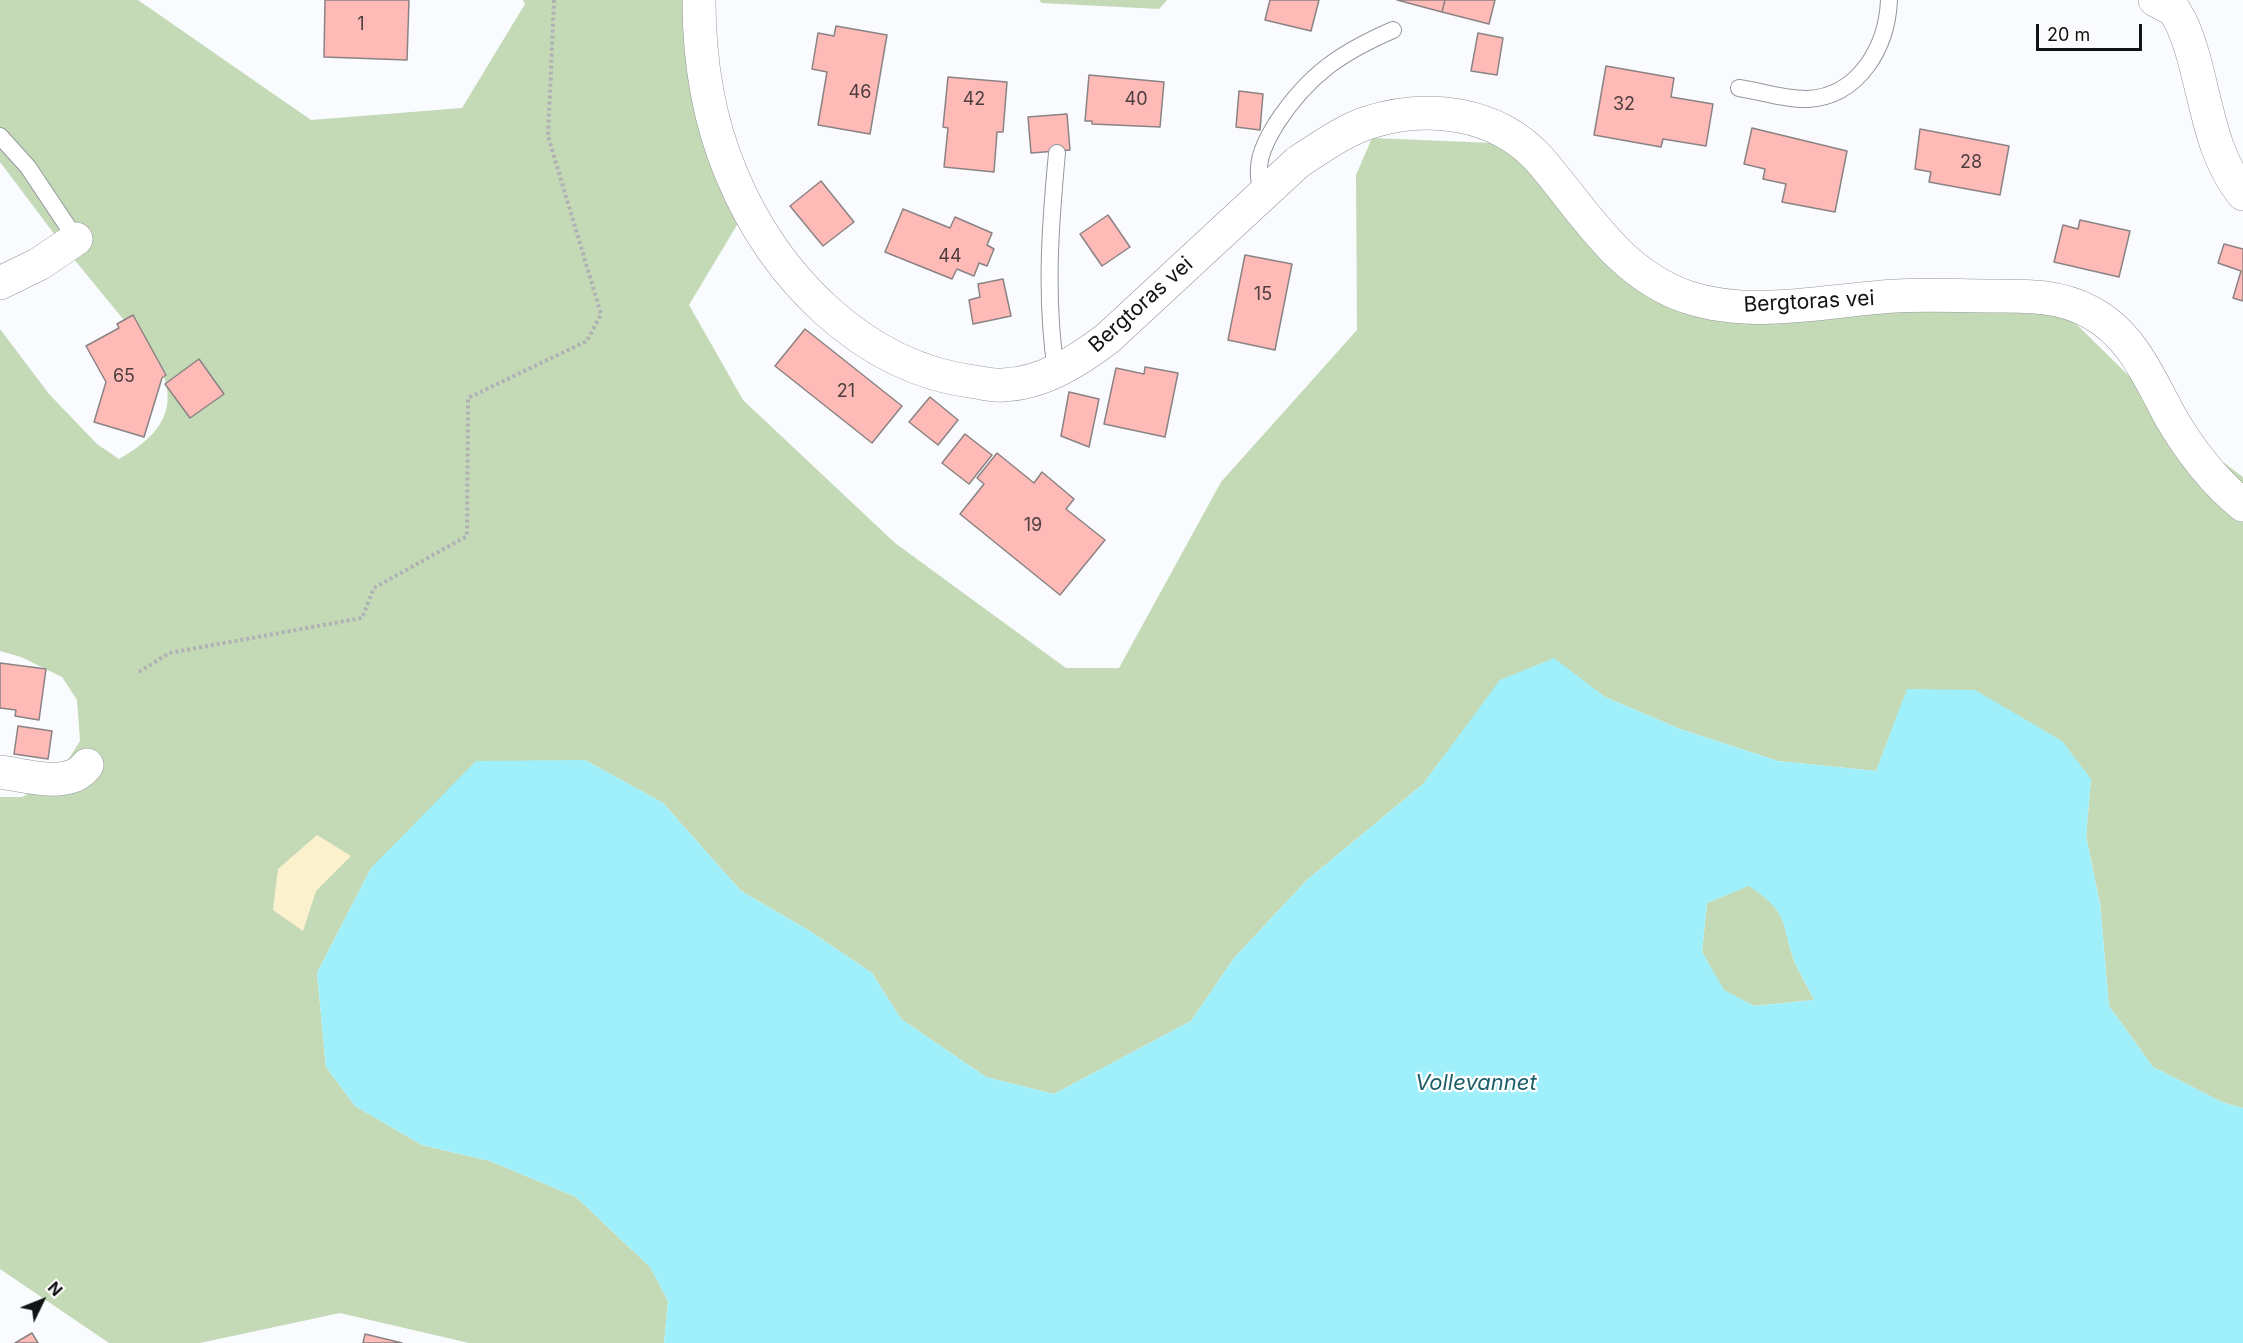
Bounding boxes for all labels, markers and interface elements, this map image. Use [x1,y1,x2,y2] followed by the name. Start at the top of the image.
[2039,12,2146,50] scale bar
[357,14,365,36] house number: 1
[2047,24,2090,45] text: 20 m
[849,82,871,104] house number: 46
[963,89,985,111] house number: 42
[1125,89,1147,111] house number: 40
[1613,94,1635,116] house number: 32
[1960,152,1982,174] house number: 28
[938,246,962,268] house number: 44
[1084,252,1198,358] street label: Bergtoras vei
[1254,284,1272,306] house number: 15
[1743,286,1875,318] street label: Bergtoras vei
[113,366,135,388] house number: 65
[837,381,855,403] house number: 21
[1024,515,1042,537] house number: 19
[1415,1070,1537,1096] water label: Vollevannet
[12,1271,72,1331] north arrow
[44,1277,67,1300] text: N

